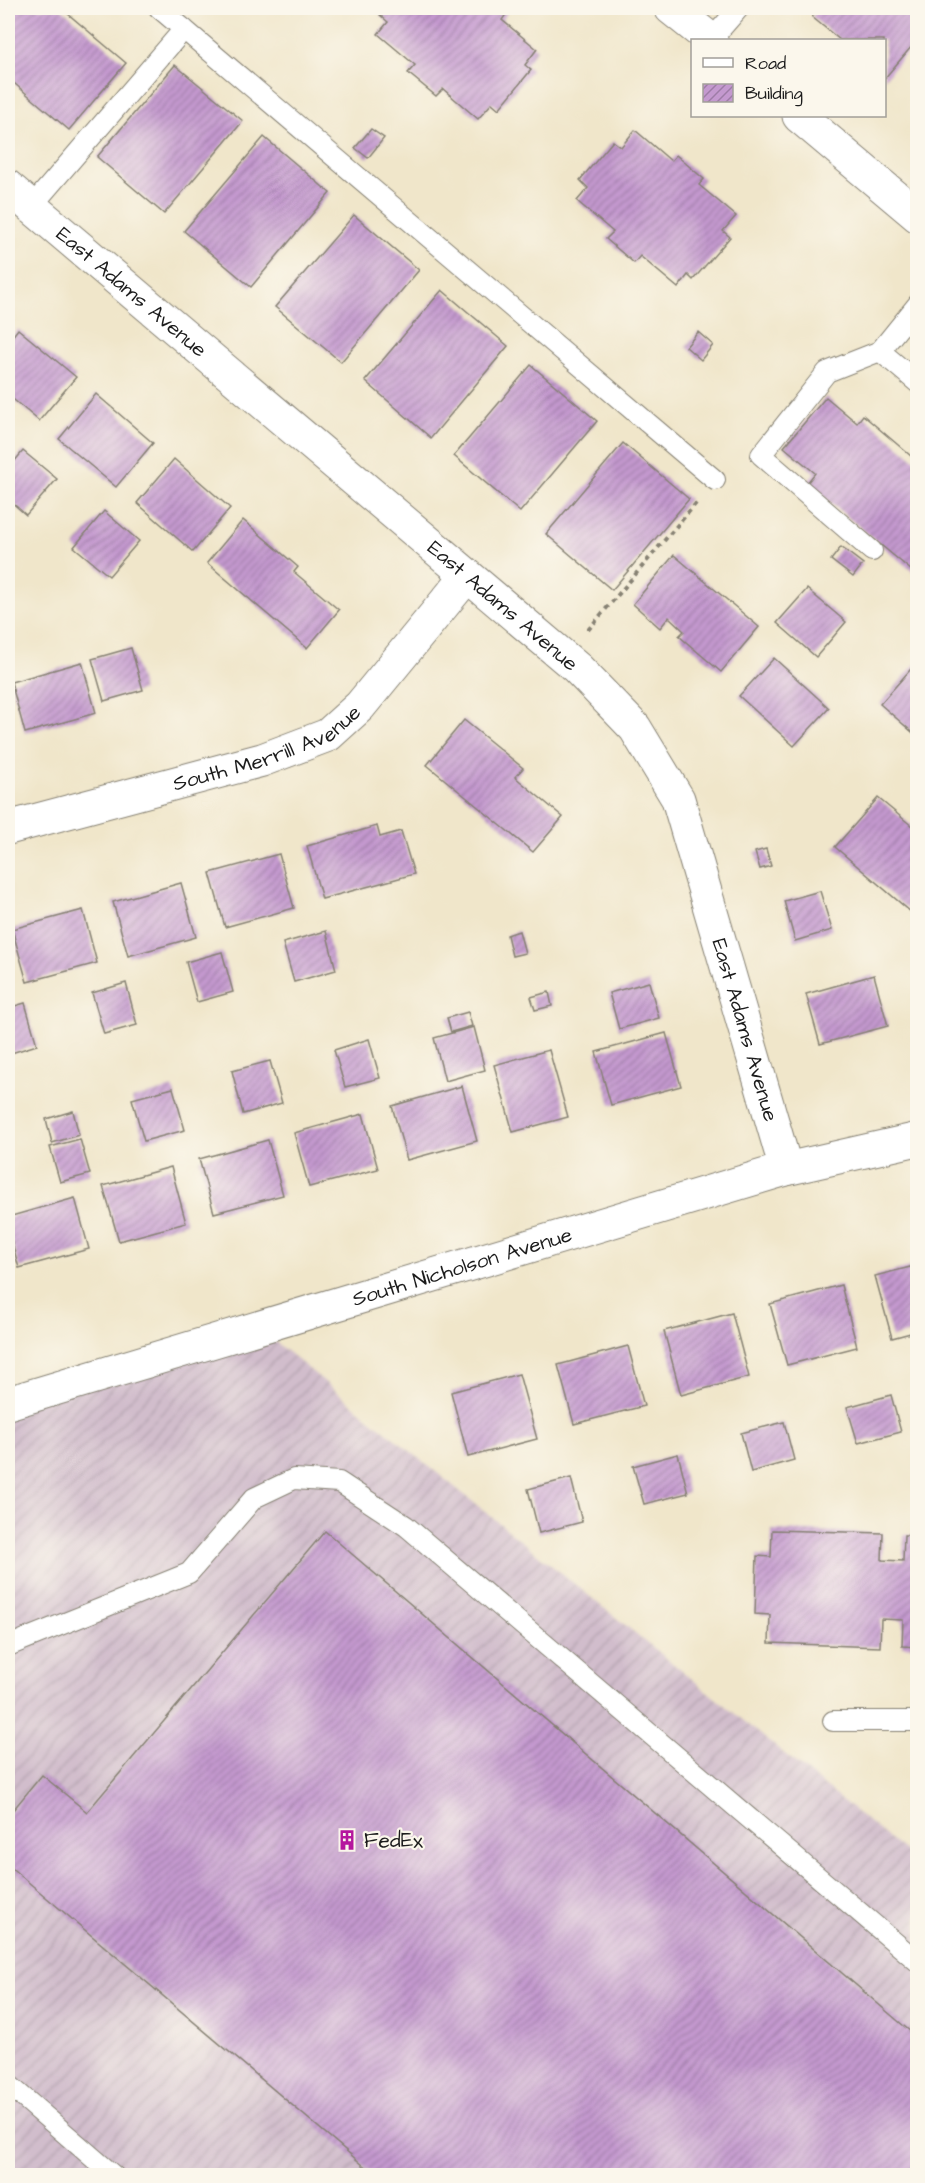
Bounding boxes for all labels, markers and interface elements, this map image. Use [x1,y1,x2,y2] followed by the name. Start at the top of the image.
[691,39,886,117] legend
[745,51,786,76] text: Road
[745,81,803,107] text: Building
[50,220,213,364] street label: East Adams Avenue
[421,534,584,678] street label: East Adams Avenue
[170,698,367,798] street label: South Merrill Avenue
[704,935,785,1125] street label: East Adams Avenue
[349,1220,575,1314] street label: South Nicholson Avenue
[364,1826,423,1855] place label: FedEx
[335,1828,359,1852] building icon: FedEx

